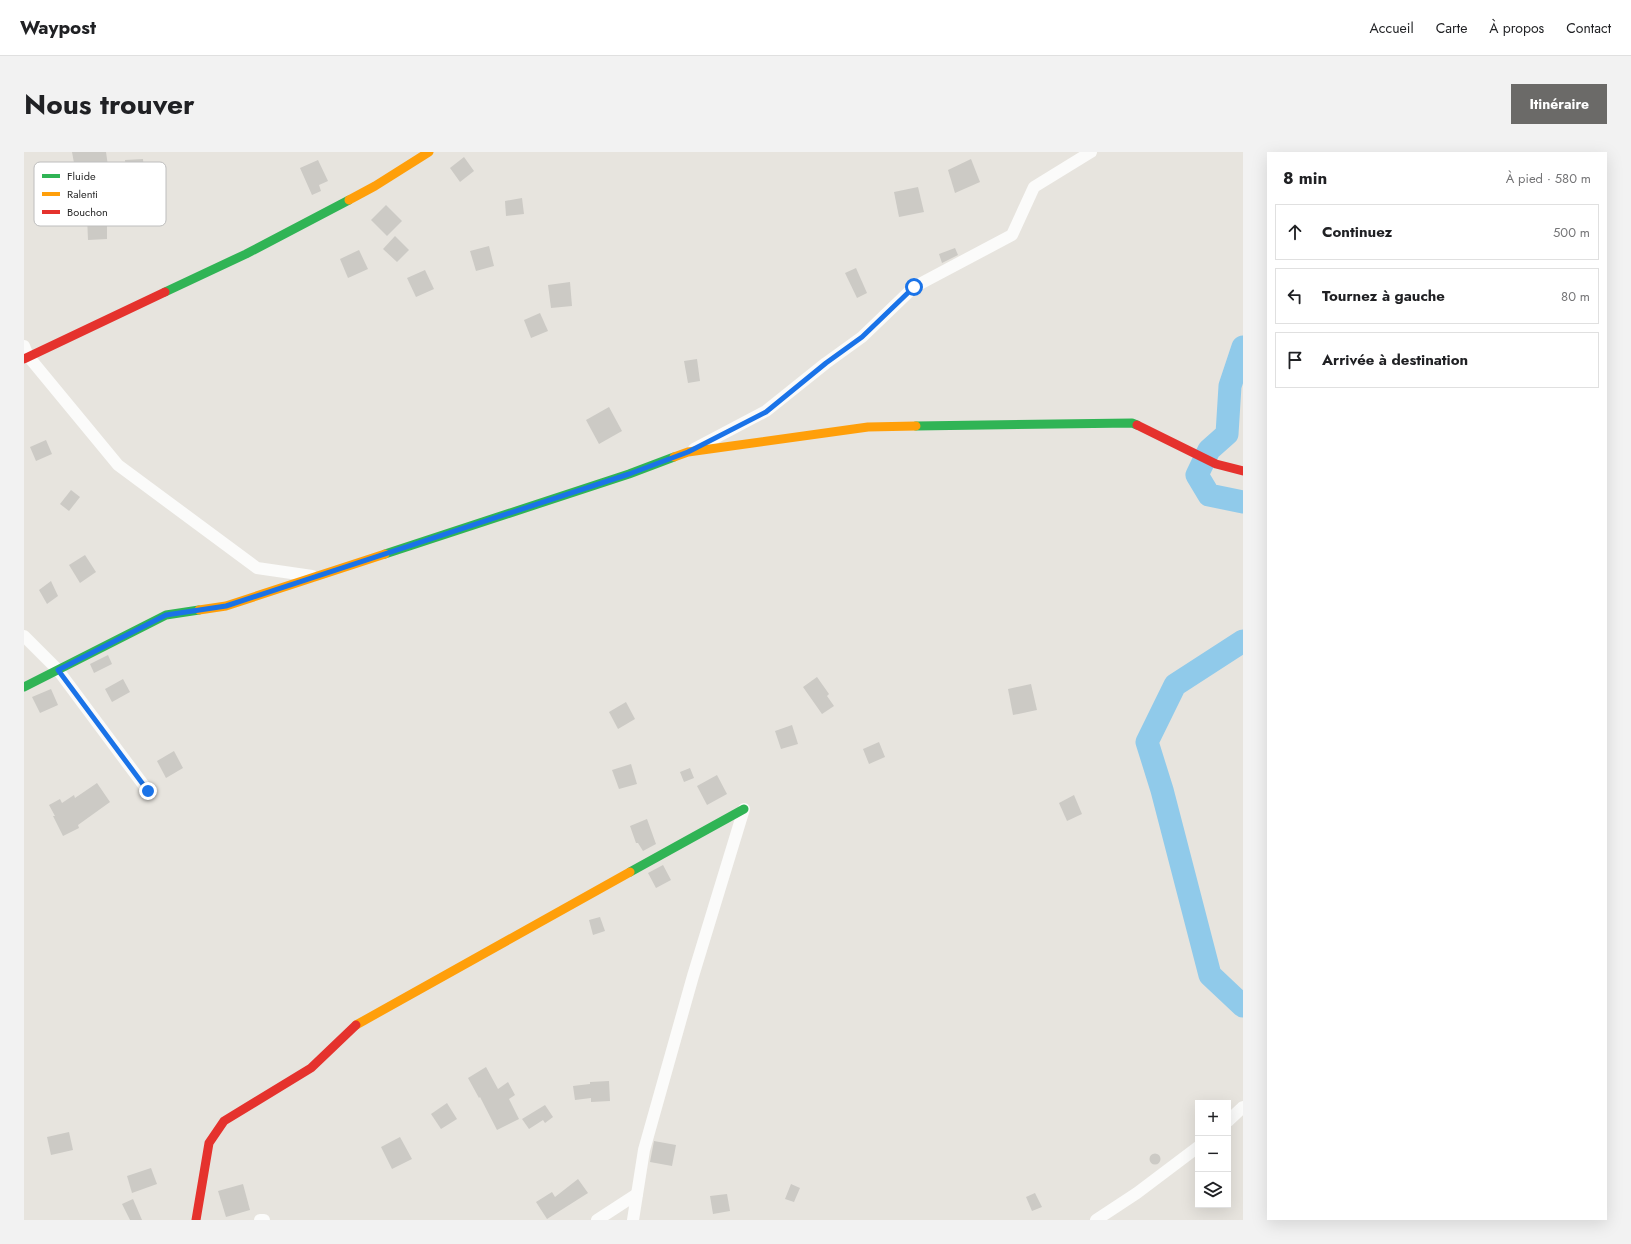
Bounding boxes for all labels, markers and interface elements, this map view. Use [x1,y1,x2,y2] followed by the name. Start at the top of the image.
[20,14,96,41] text: Waypost
[1370,18,1414,38] text: Accueil
[1436,18,1467,38] text: Carte
[1489,18,1544,38] text: À propos
[1566,18,1611,38] text: Contact
[24,84,195,125] text: Nous trouver
[1511,84,1607,124] button: Itinéraire
[34,162,166,226] legend
[1283,166,1327,190] text: 8 min
[67,168,96,184] text: Fluide
[1506,169,1591,188] text: À pied · 580 m
[67,186,98,202] text: Ralenti
[67,204,108,220] text: Bouchon
[1284,221,1306,243] icon: ahead
[1322,221,1392,243] text: Continuez
[1553,223,1590,242] text: 500 m
[905,278,923,296] route start
[1284,285,1306,307] icon: left
[1322,285,1445,307] text: Tournez à gauche
[1561,287,1590,306] text: 80 m
[1284,349,1306,371] icon: arrive
[1322,349,1468,371] text: Arrivée à destination
[139,782,157,800] route end
[1195,1100,1231,1208] map controls
[1195,1100,1231,1136] button: +
[1195,1136,1231,1172] button: −
[1195,1172,1231,1208] button: layers

